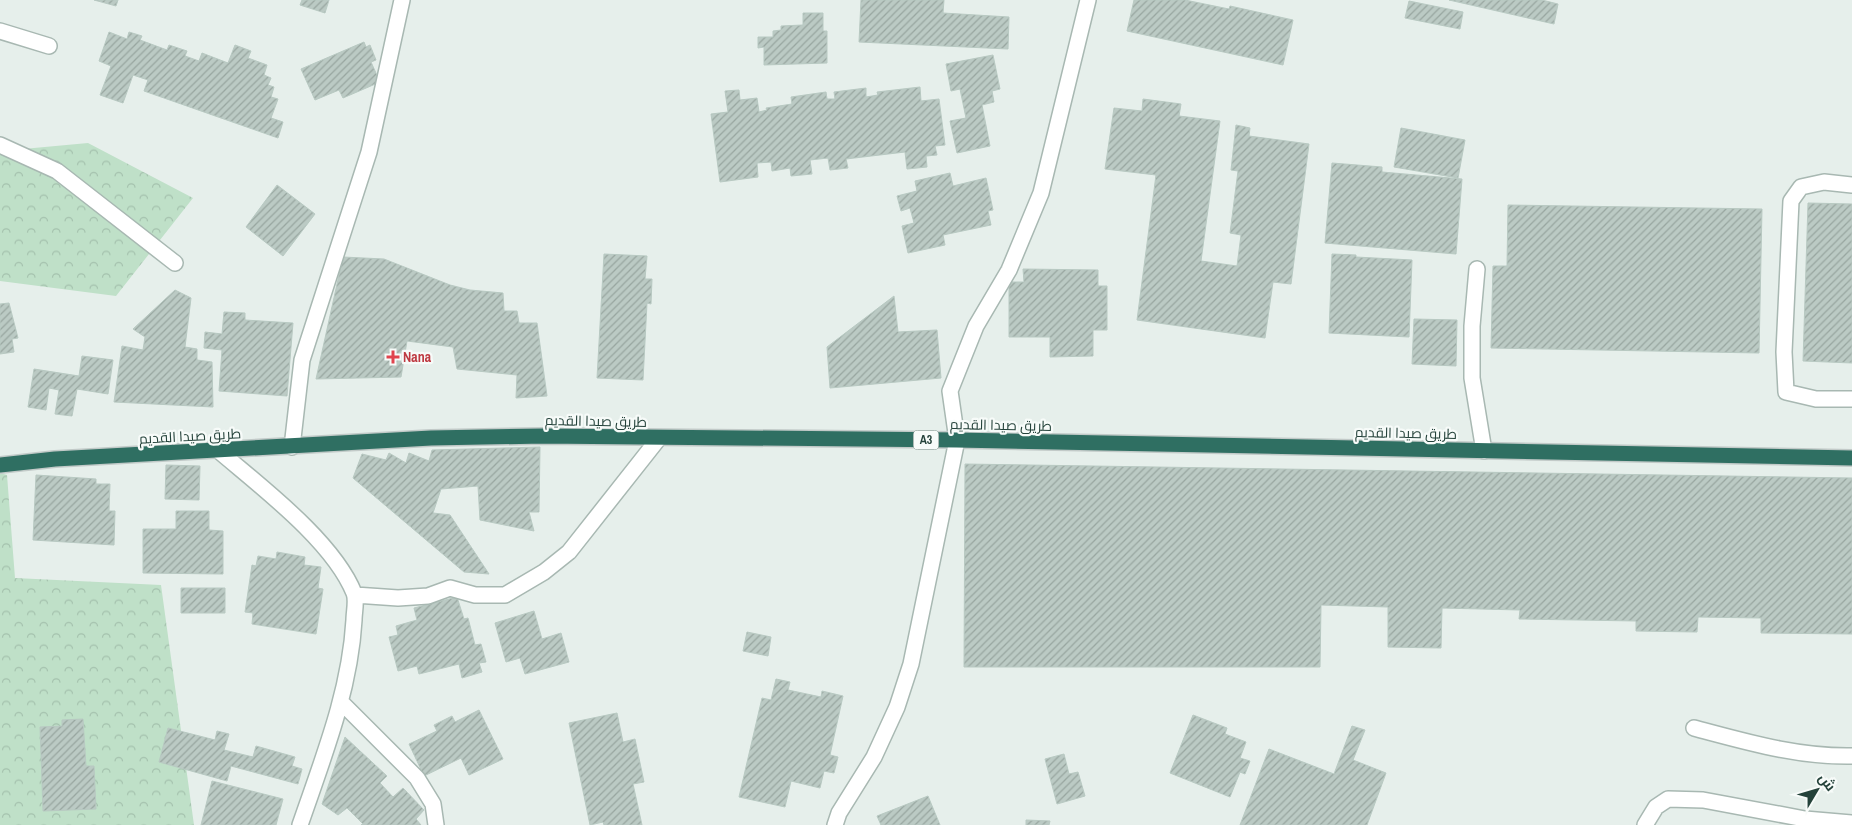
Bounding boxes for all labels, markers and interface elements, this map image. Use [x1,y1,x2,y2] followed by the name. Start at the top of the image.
[403,348,432,366] place label: Nana
[387,351,399,363] marker: Nana
[545,411,647,432] street label: طريق صيدا القديم
[950,415,1052,436] street label: طريق صيدا القديم
[1355,423,1457,444] street label: طريق صيدا القديم
[138,424,242,449] street label: طريق صيدا القديم
[914,430,938,450] road number: A3
[1792,765,1842,815] north arrow
[1815,769,1840,795] text: ش

